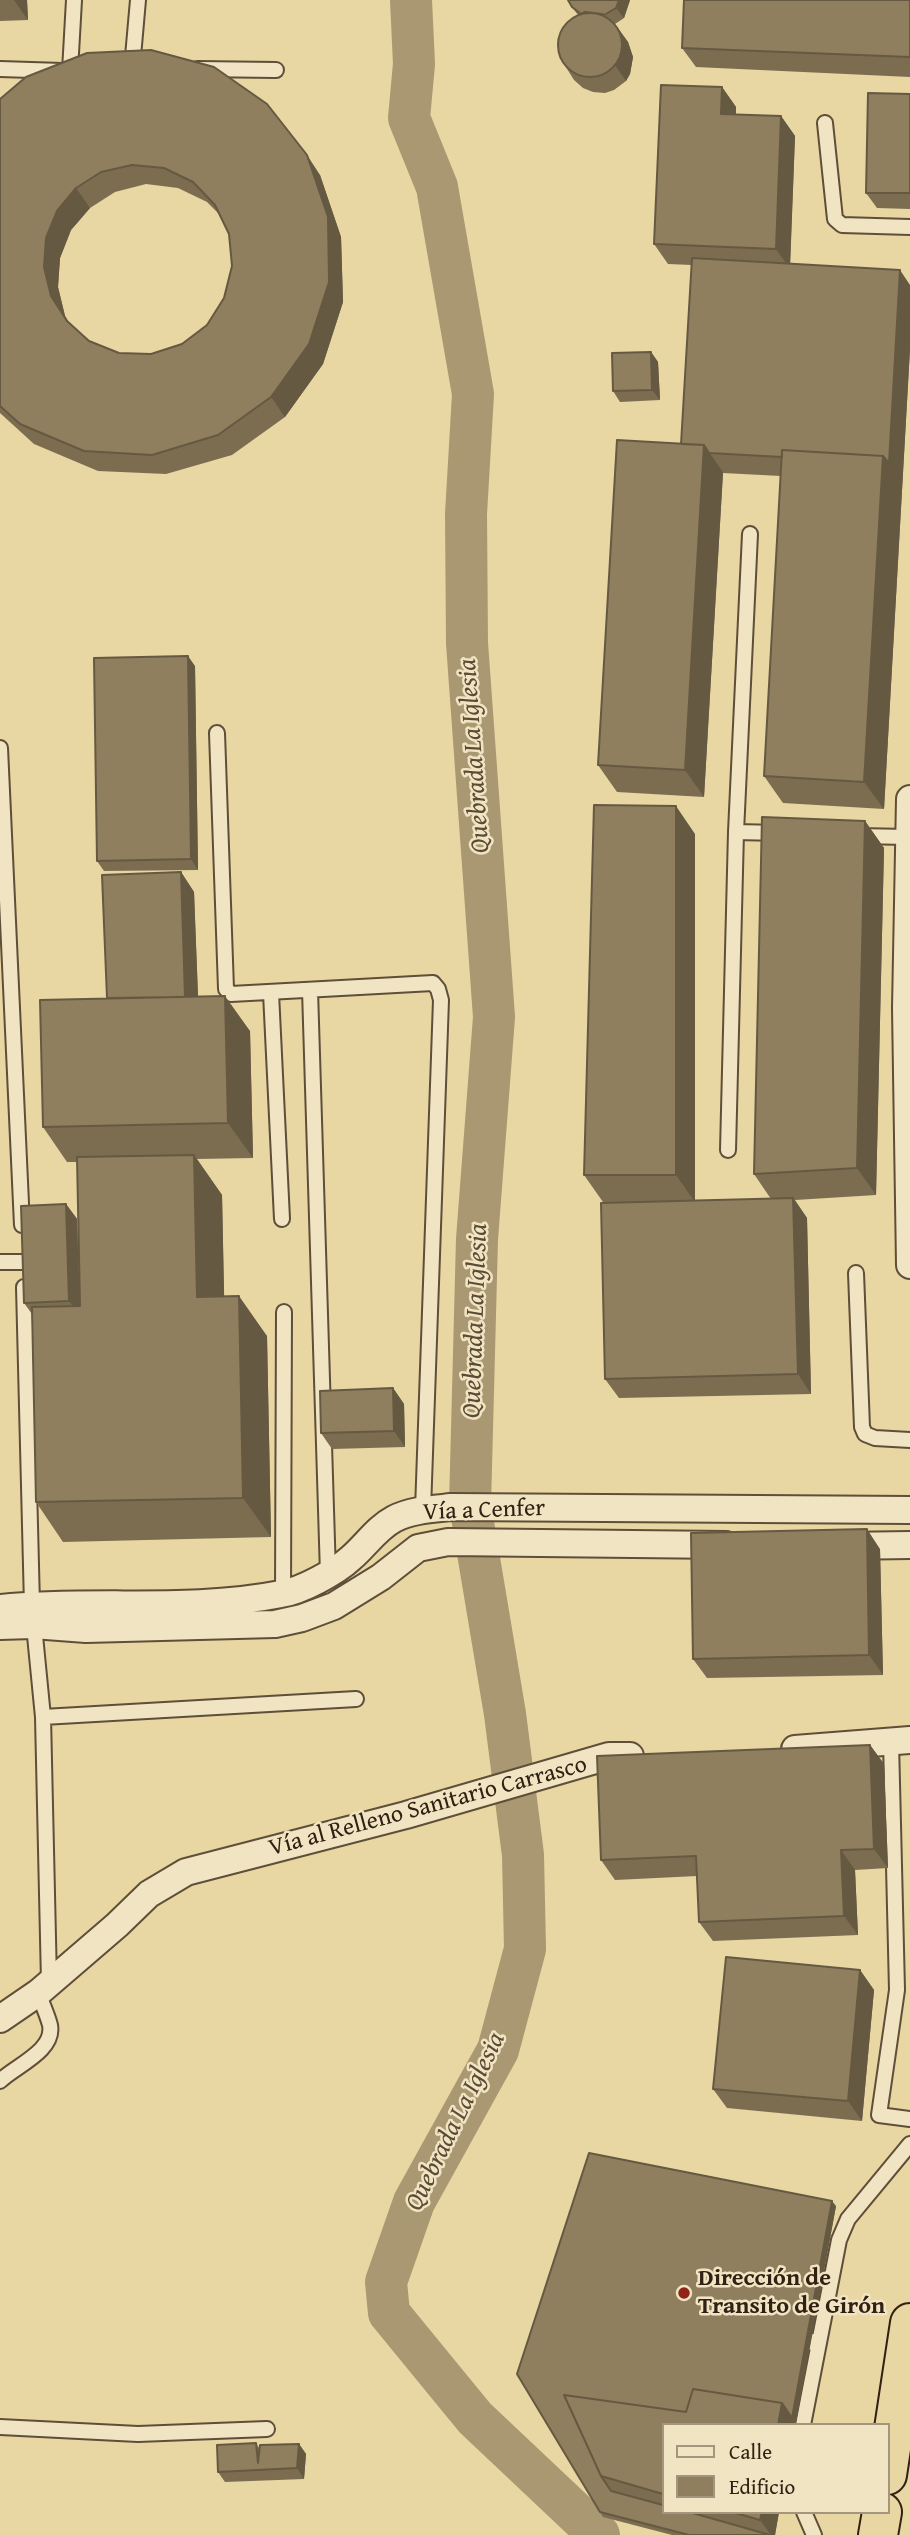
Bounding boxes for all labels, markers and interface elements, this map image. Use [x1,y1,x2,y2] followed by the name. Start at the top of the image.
[453,658,497,854] water label: Quebrada La Iglesia
[457,1223,495,1419] water label: Quebrada La Iglesia
[422,1494,546,1528] street label: Vía a Cenfer
[266,1751,590,1863] street label: Vía al Relleno Sanitario Carrasco
[399,2028,513,2216] water label: Quebrada La Iglesia
[698,2265,885,2321] place label: Dirección de Transito de Girón
[676,2285,692,2301] marker: Dirección de Transito de Girón
[662,2423,889,2514] legend
[729,2436,772,2467] text: Calle
[729,2471,795,2502] text: Edificio

